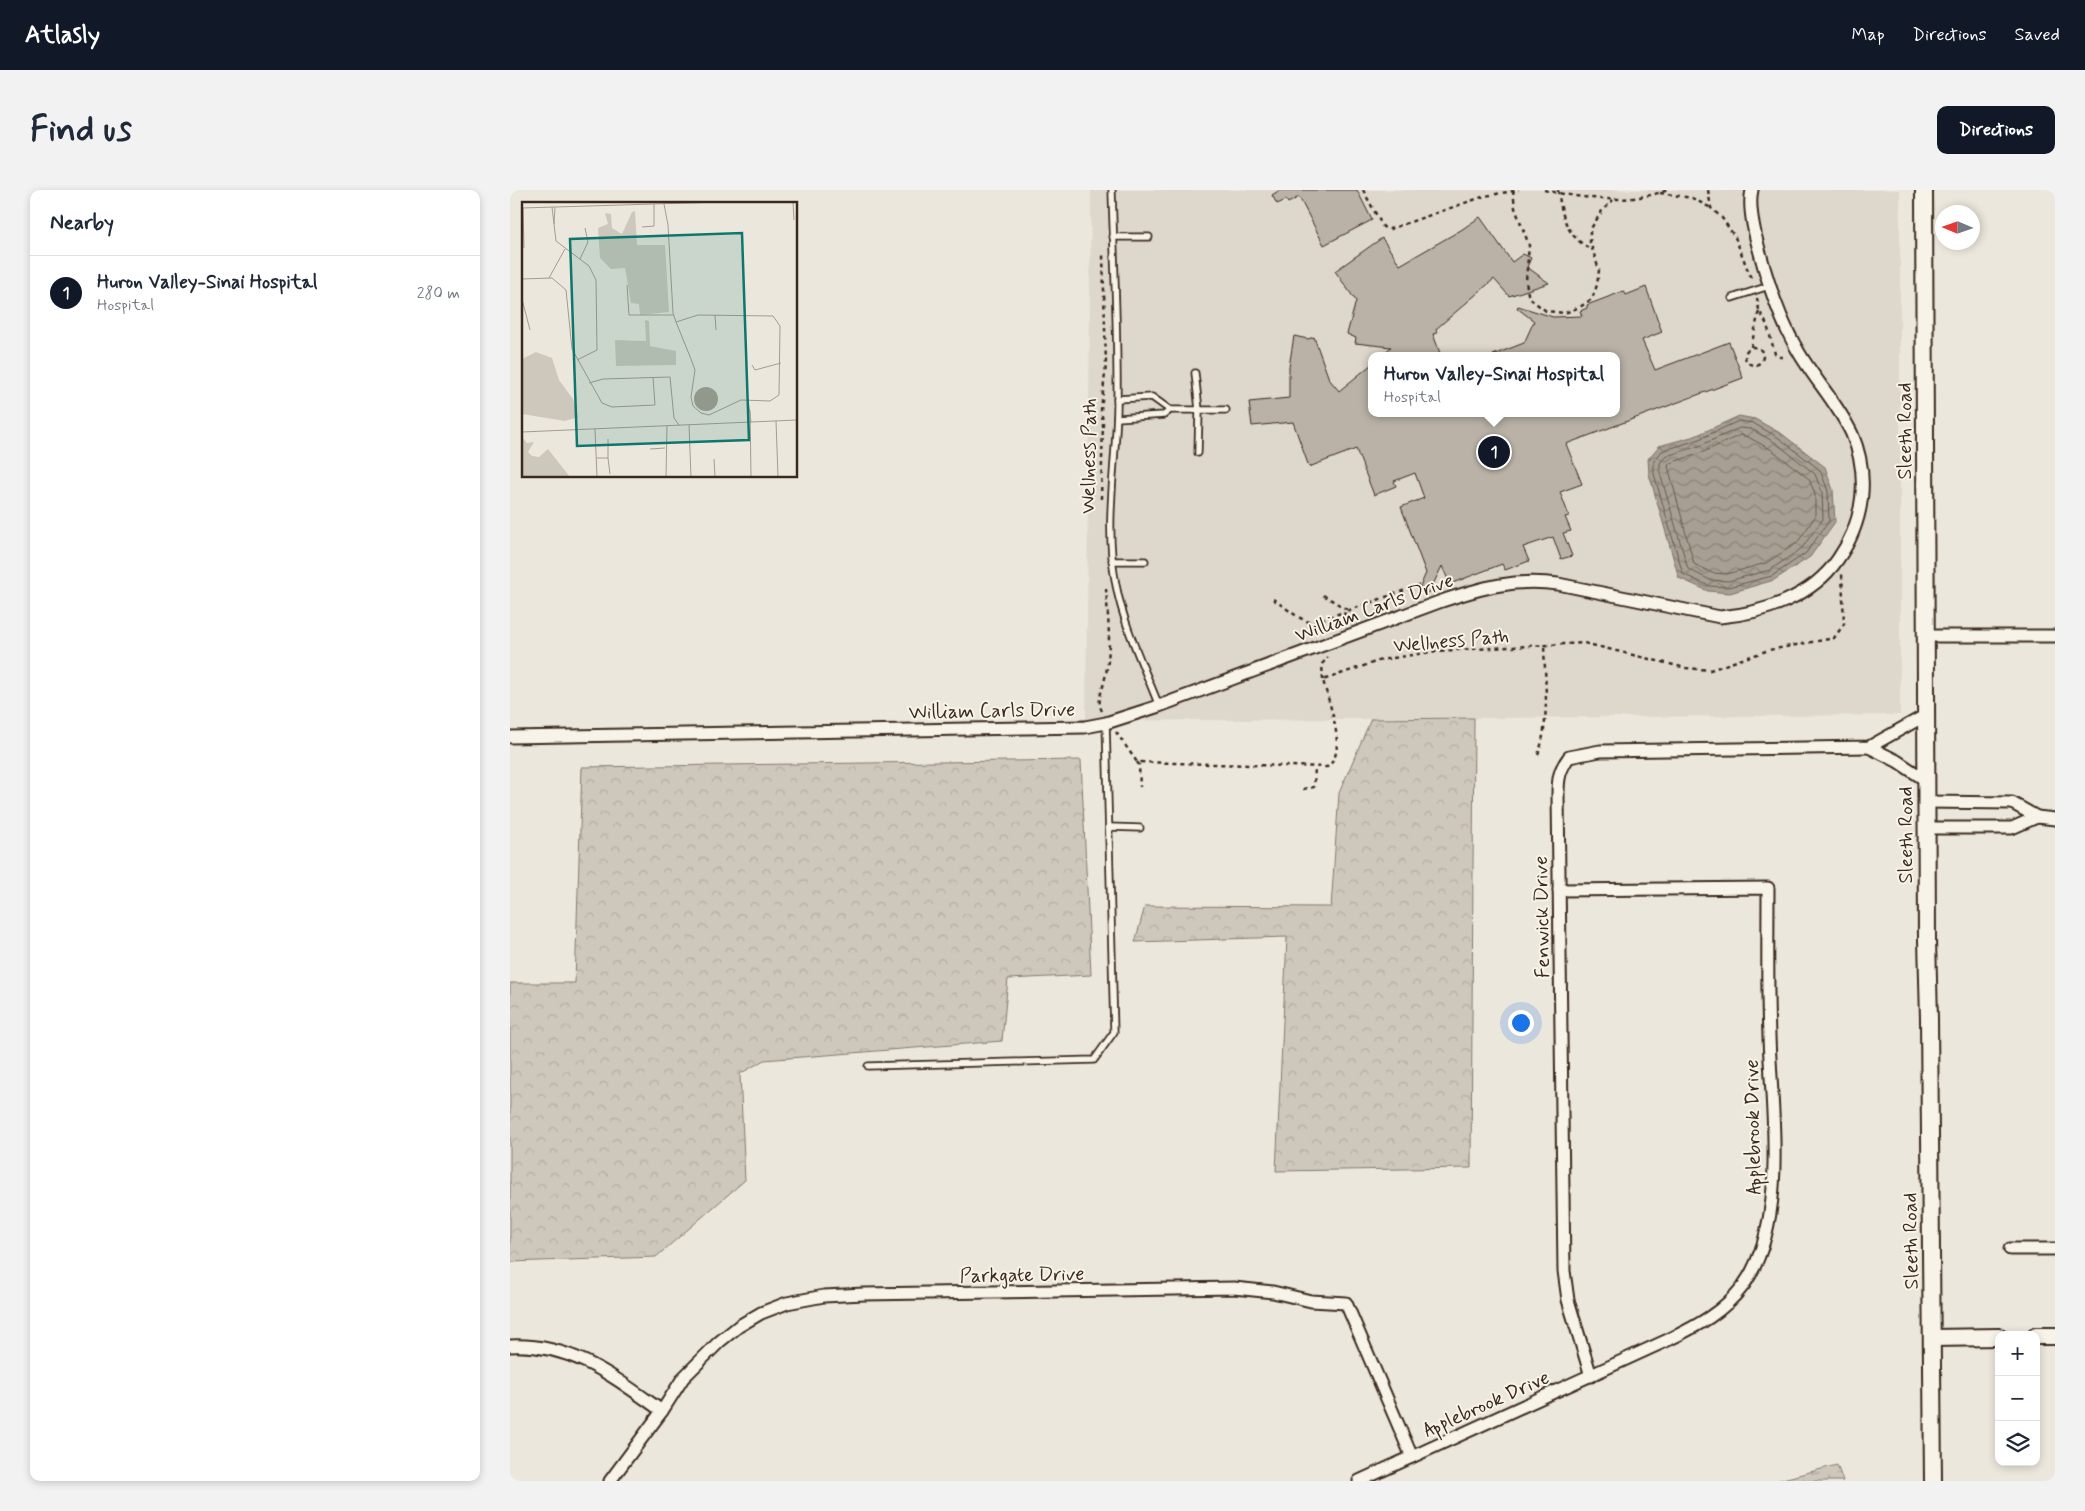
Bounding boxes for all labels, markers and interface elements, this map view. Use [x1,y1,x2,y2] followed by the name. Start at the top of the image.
[25,20,100,51] text: Atlasly
[1852,23,1885,47] text: Map
[1913,23,1987,47] text: Directions
[2015,23,2060,47] text: Saved
[1937,106,2055,154] button: Directions
[30,107,132,153] text: Find us
[522,202,798,478] inset map
[1935,205,1980,250] north arrow
[50,209,114,237] text: Nearby
[97,270,317,295] text: Huron Valley-Sinai Hospital
[62,283,70,304] text: 1
[417,283,460,304] text: 280 m
[97,295,154,316] text: Hospital
[1368,352,1620,417] popup
[1384,362,1604,387] text: Huron Valley-Sinai Hospital
[1892,382,1919,480] street label: Sleeth Road
[1384,387,1441,408] text: Hospital
[1075,398,1104,514] street label: Wellness Path
[1478,433,1510,471] pin: 1
[1292,567,1457,650] street label: William Carls Drive
[1392,623,1510,660] street label: Wellness Path
[909,697,1076,726] street label: William Carls Drive
[1893,786,1920,884] street label: Sleeth Road
[1528,856,1557,978] street label: Fenwick Drive
[1508,1010,1534,1036] your location
[1739,1059,1769,1195] street label: Applebrook Drive
[1897,1192,1926,1290] street label: Sleeth Road
[959,1261,1085,1290] street label: Parkgate Drive
[1995,1331,2040,1466] map controls
[1995,1331,2040,1376] button: +
[1419,1365,1554,1445] street label: Applebrook Drive
[1995,1376,2040,1421] button: −
[1995,1421,2040,1466] button: layers

